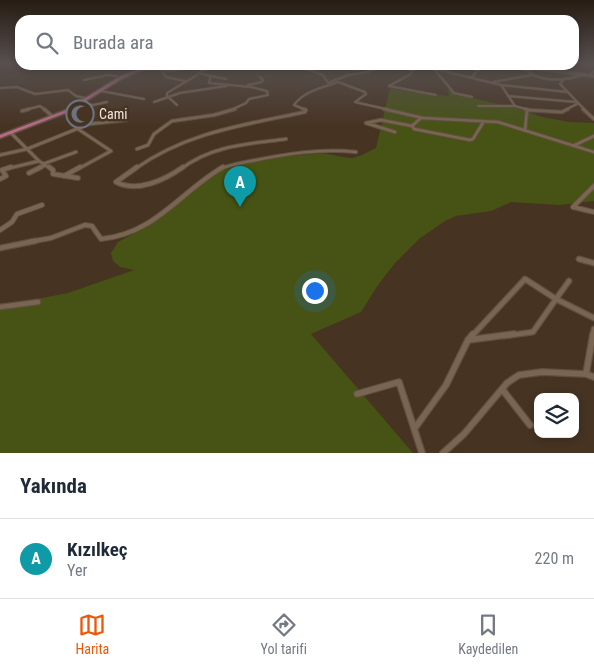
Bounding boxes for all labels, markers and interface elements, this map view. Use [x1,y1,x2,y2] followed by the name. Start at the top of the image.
[15,15,579,70] search box
[33,29,61,57] icon: search
[73,31,154,54] text: Burada ara
[65,99,95,129] mosque icon: Cami
[99,106,127,122] place label: Cami
[224,166,256,207] pin: A
[302,278,328,304] your location
[534,393,579,438] map controls
[534,393,579,438] button: layers
[20,474,87,498] text: Yakında
[67,538,128,561] text: Kızılkeç
[31,549,41,568] text: A
[535,549,574,568] text: 220 m
[67,561,87,580] text: Yer
[76,611,109,657] tab: Harita
[261,611,307,657] tab: Yol tarifi
[458,611,518,657] tab: Kaydedilen

